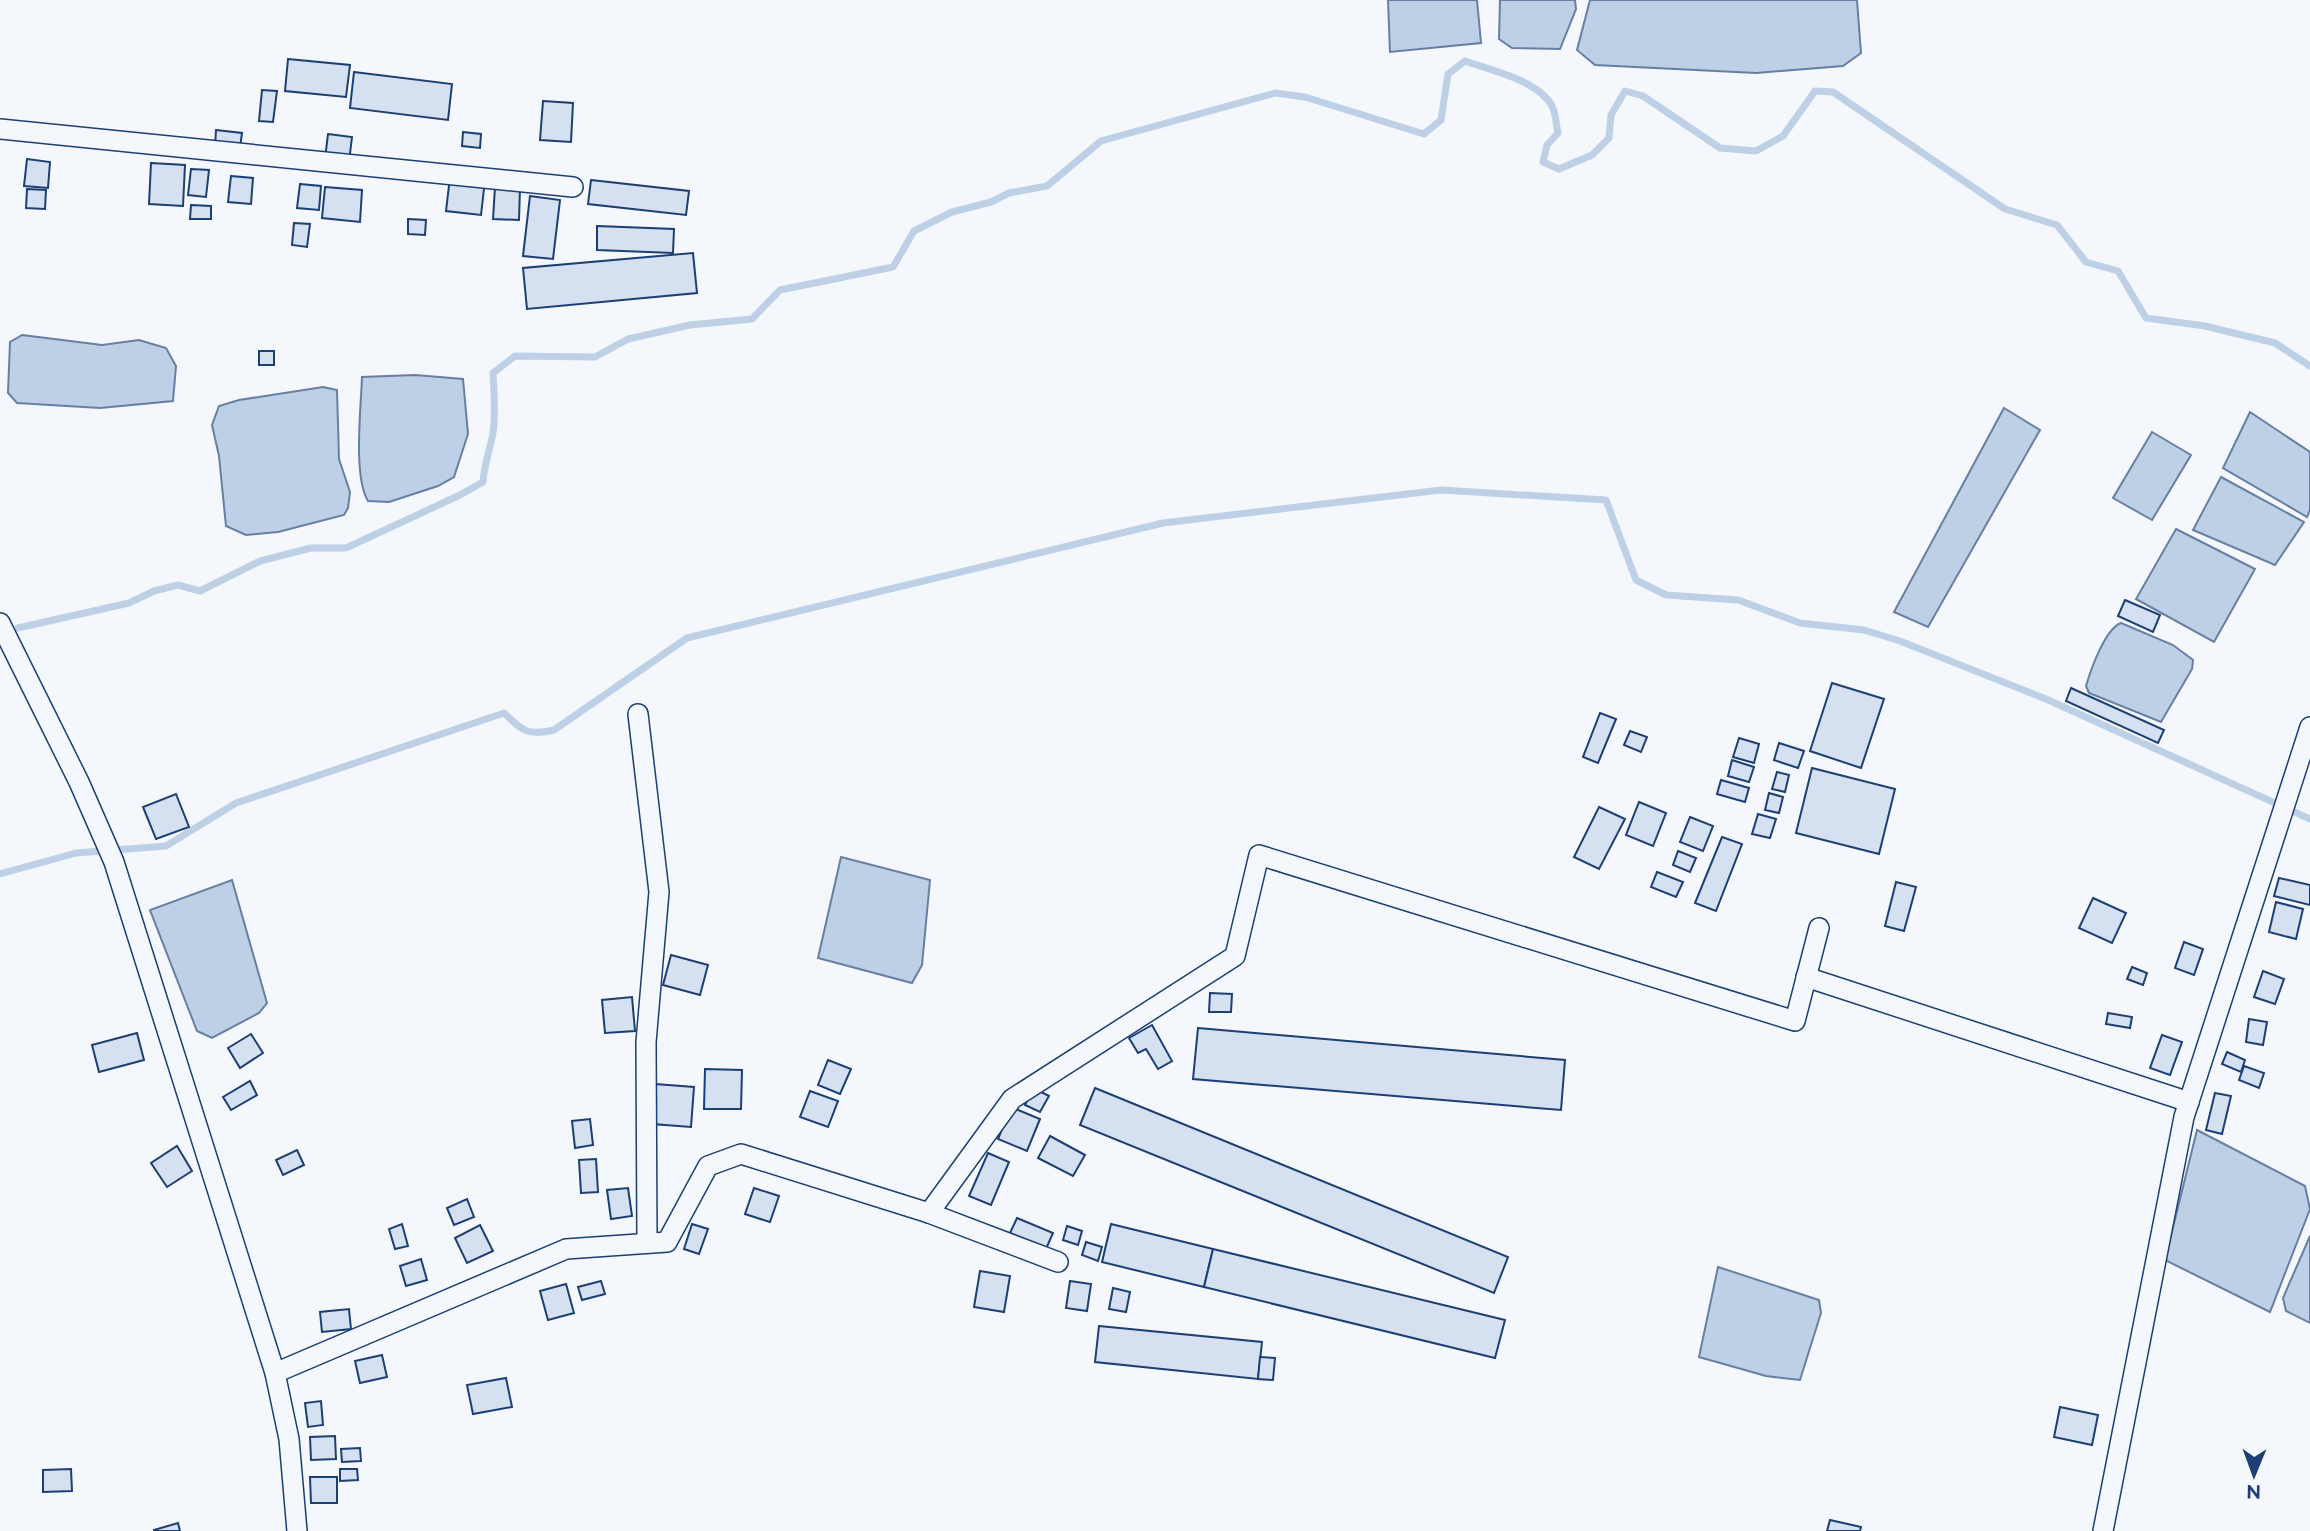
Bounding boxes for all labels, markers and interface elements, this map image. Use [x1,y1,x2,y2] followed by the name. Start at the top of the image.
[2219,1440,2289,1510] north arrow
[2246,1481,2261,1503] text: N

